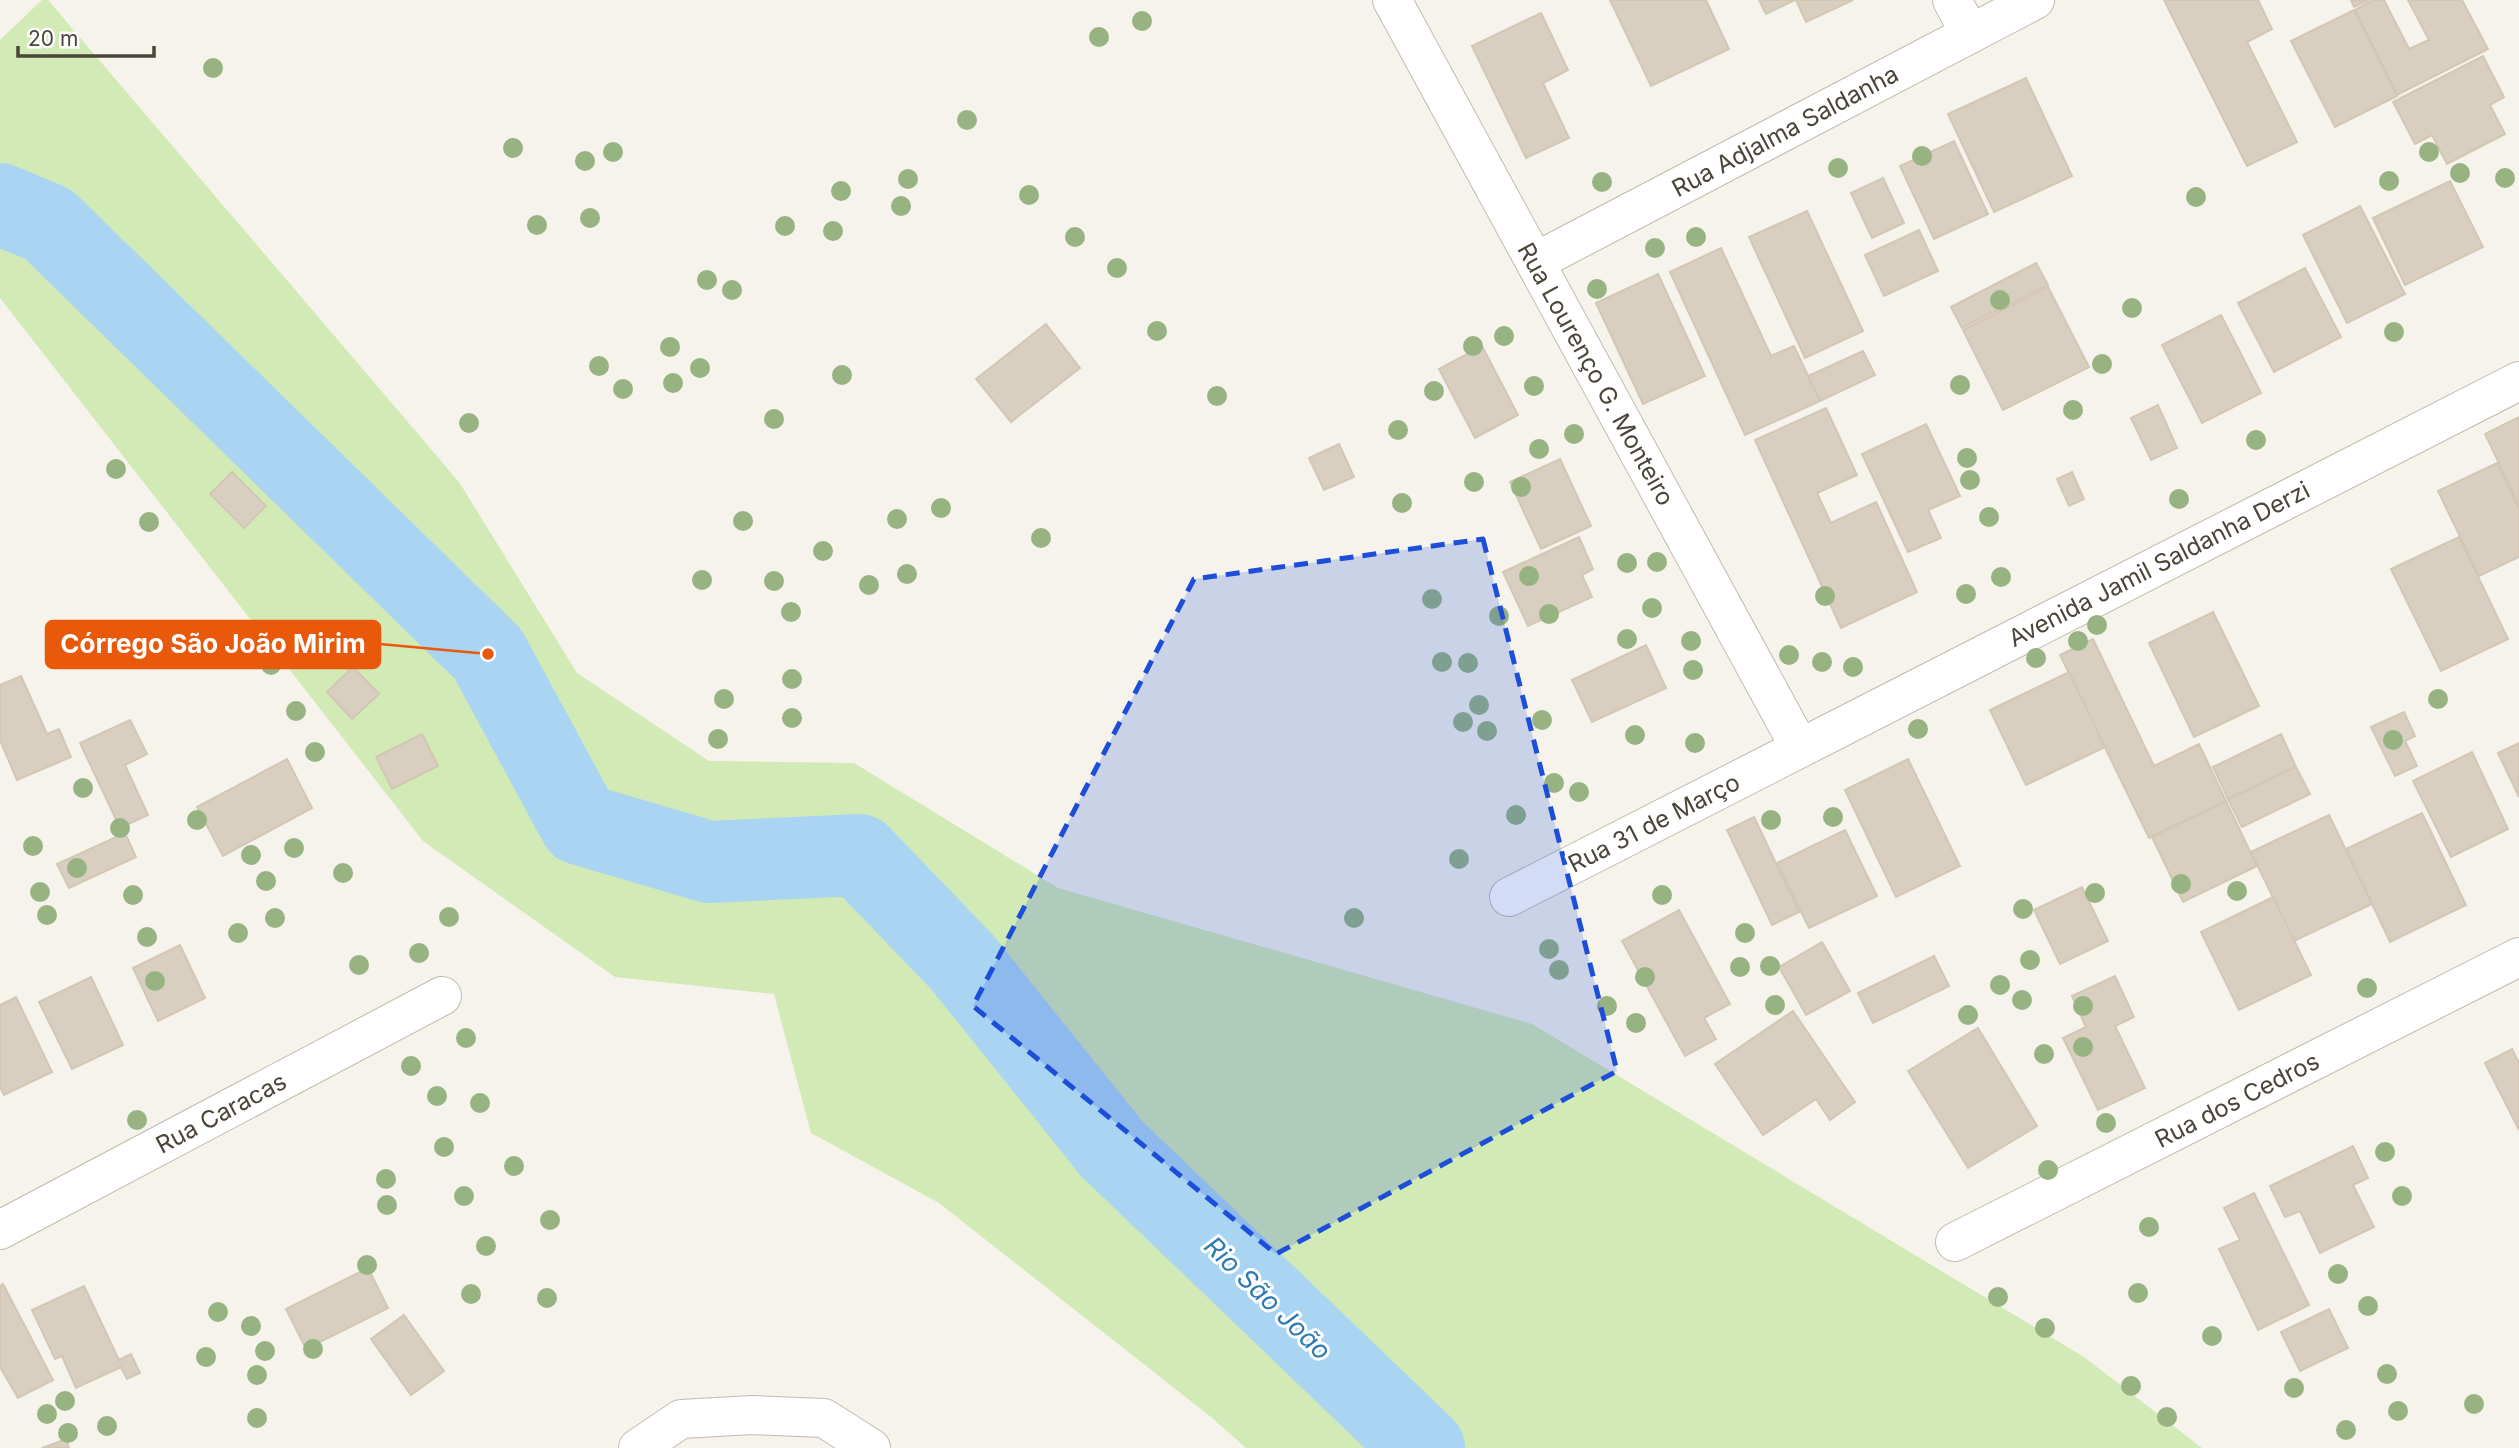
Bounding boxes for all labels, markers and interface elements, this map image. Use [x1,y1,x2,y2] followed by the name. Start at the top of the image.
[18,14,154,58] scale bar
[28,26,78,51] text: 20 m
[1667,59,1903,203] street label: Rua Adjalma Saldanha
[1512,238,1680,510] street label: Rua Lourenço G. Monteiro
[2003,475,2315,653] street label: Avenida Jamil Saldanha Derzi
[46,621,380,668] callout: Córrego São João Mirim
[60,628,366,659] text: Córrego São João Mirim
[1563,767,1745,879] street label: Rua 31 de Março
[2150,1046,2324,1154] street label: Rua dos Cedros
[151,1067,291,1159] street label: Rua Caracas
[1198,1230,1338,1366] water label: Rio São João

